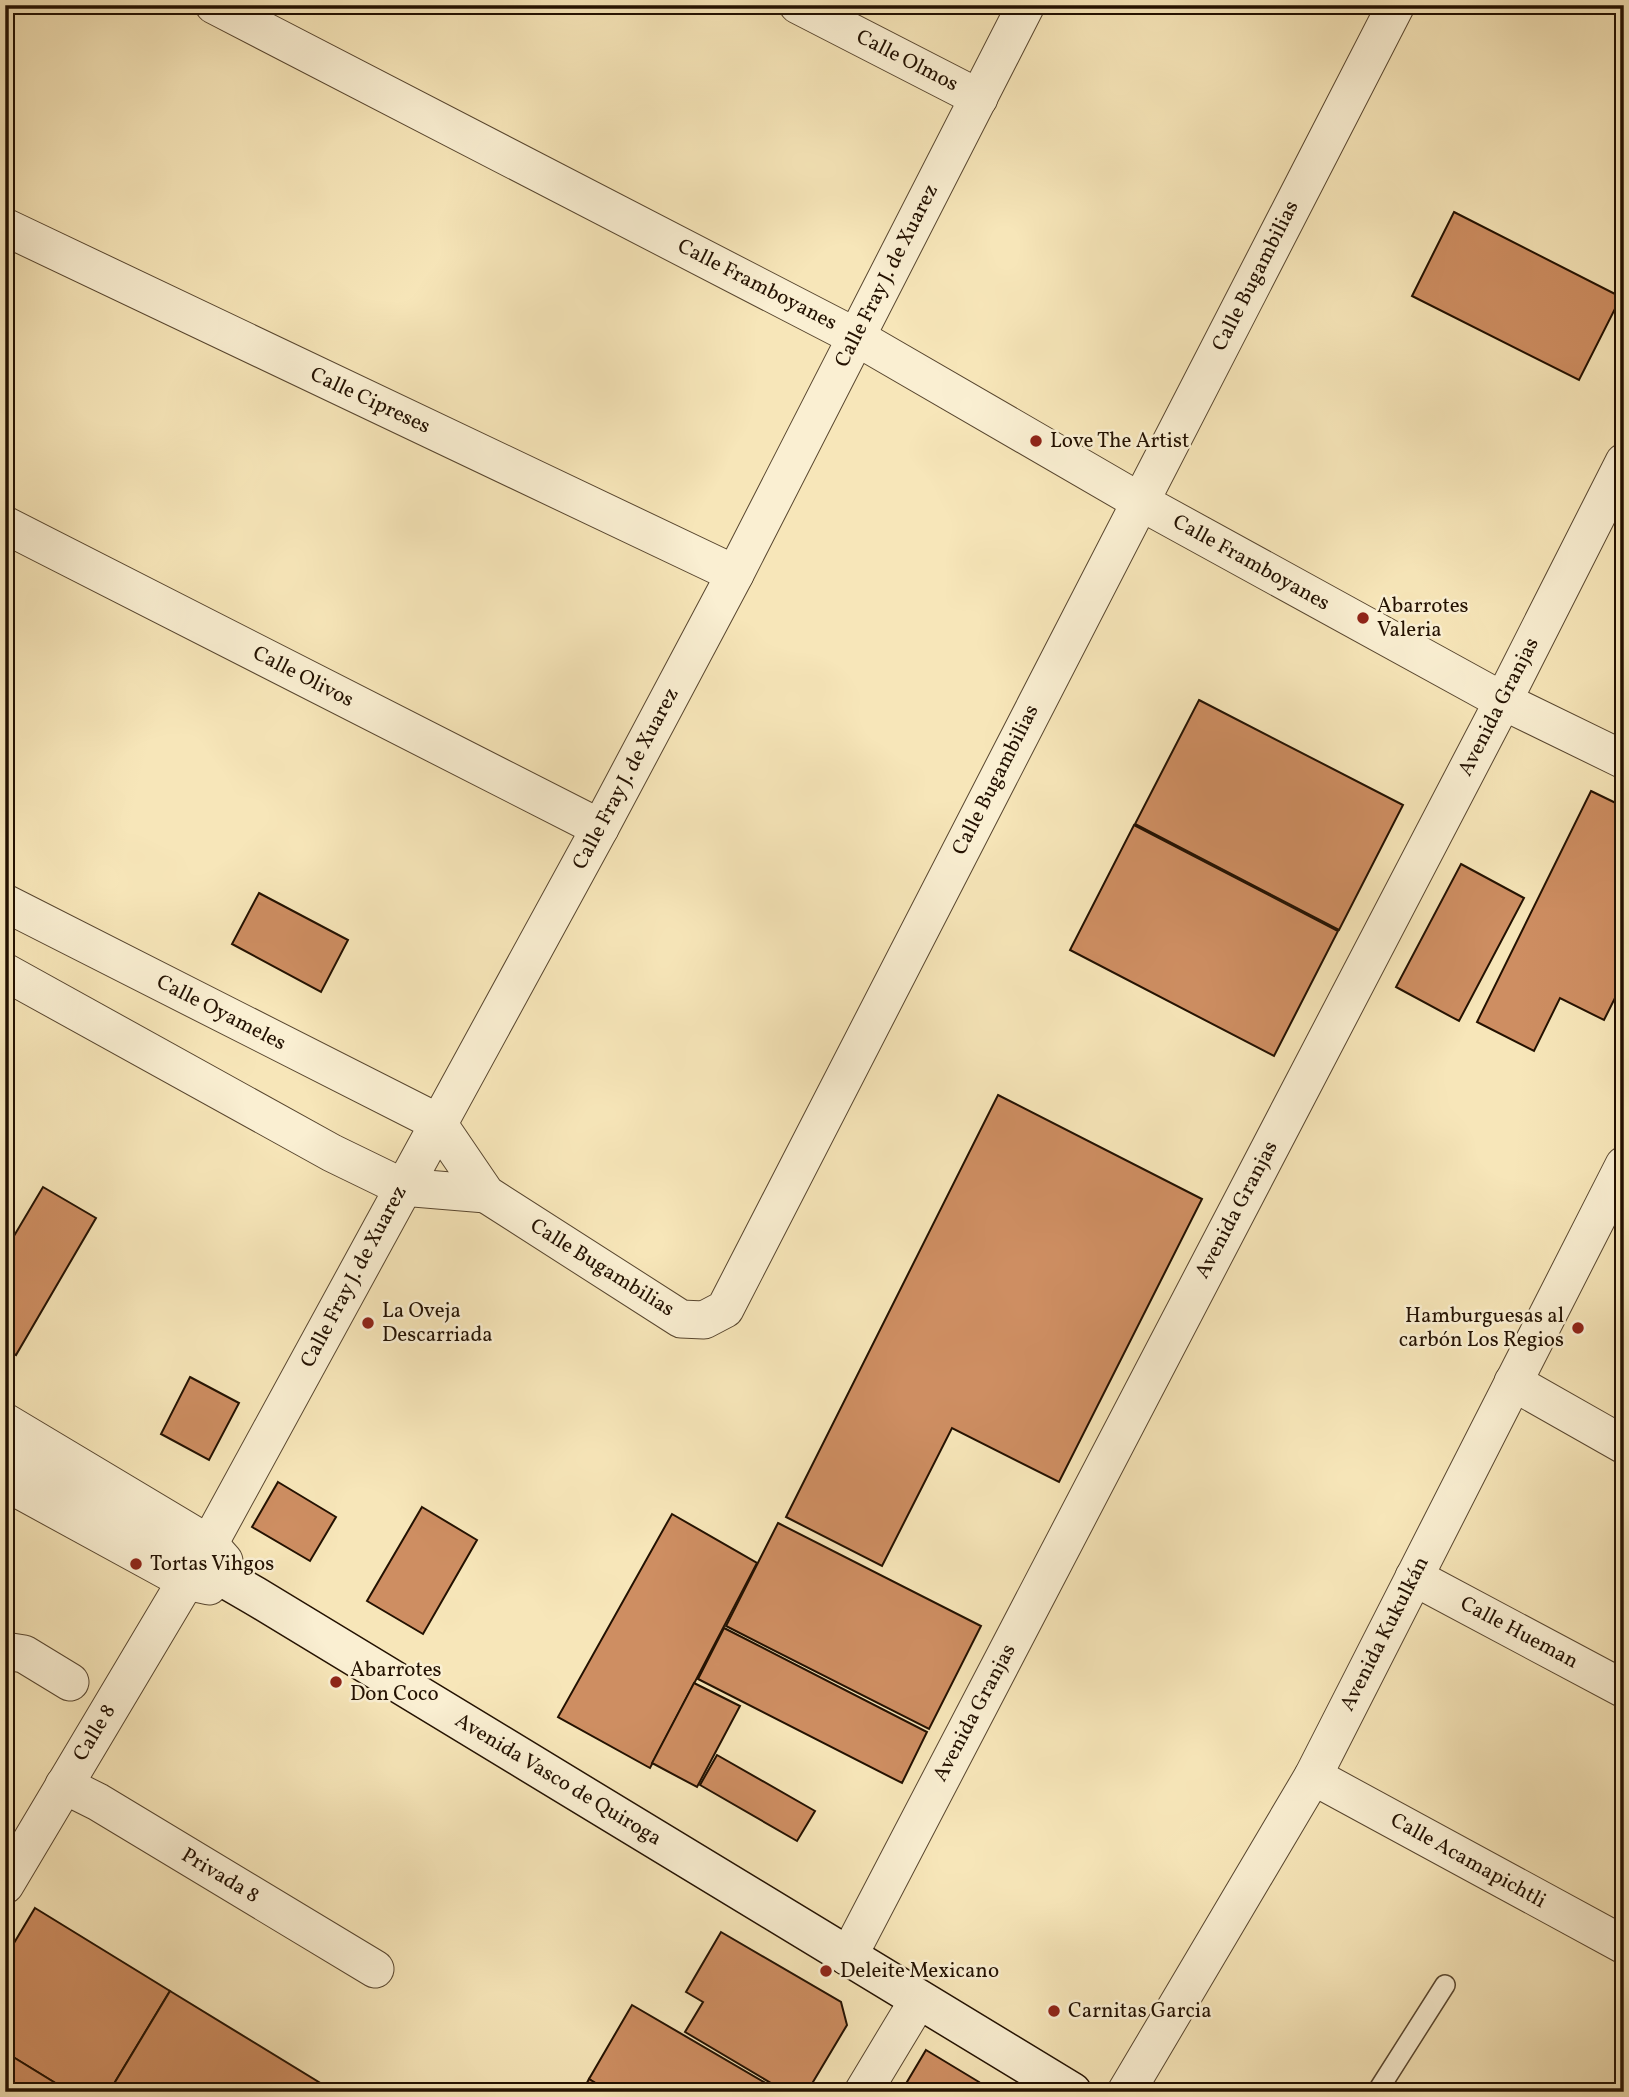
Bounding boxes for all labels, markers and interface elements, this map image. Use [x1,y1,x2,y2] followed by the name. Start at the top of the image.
[851,23,963,99] street label: Calle Olmos
[828,179,946,373] street label: Calle Fray J. de Xuarez
[1206,196,1306,356] street label: Calle Bugambilias
[672,232,842,338] street label: Calle Framboyanes
[305,360,435,442] street label: Calle Cipreses
[1050,427,1189,456] place label: Love The Artist
[1028,433,1044,449] marker: Love The Artist
[1167,508,1335,618] street label: Calle Framboyanes
[1377,592,1469,645] place label: Abarrotes Valeria
[1355,610,1371,626] marker: Abarrotes Valeria
[1452,633,1546,781] street label: Avenida Granjas
[247,639,359,715] street label: Calle Olivos
[566,683,686,875] street label: Calle Fray J. de Xuarez
[946,700,1046,860] street label: Calle Bugambilias
[151,968,291,1058] street label: Calle Oyameles
[1188,1136,1286,1284] street label: Avenida Granjas
[294,1181,414,1373] street label: Calle Fray J. de Xuarez
[524,1212,680,1324] street label: Calle Bugambilias
[382,1297,493,1350] place label: La Oveja Descarriada
[1399,1302,1564,1355] place label: Hamburguesas al carbón Los Regios
[360,1315,376,1331] marker: La Oveja Descarriada
[1570,1320,1586,1336] marker: Hamburguesas al carbón Los Regios
[150,1550,274,1579] place label: Tortas Vihgos
[1334,1552,1436,1716] street label: Avenida Kukulkán
[128,1556,144,1572] marker: Tortas Vihgos
[1455,1590,1583,1676] street label: Calle Hueman
[926,1639,1024,1787] street label: Avenida Granjas
[350,1656,442,1709] place label: Abarrotes Don Coco
[328,1674,344,1690] marker: Abarrotes Don Coco
[67,1699,123,1767] street label: Calle 8
[449,1707,667,1853] street label: Avenida Vasco de Quiroga
[1385,1806,1551,1916] street label: Calle Acamapichtli
[176,1841,264,1911] street label: Privada 8
[840,1957,999,1986] place label: Deleite Mexicano
[818,1963,834,1979] marker: Deleite Mexicano
[1068,1997,1212,2026] place label: Carnitas Garcia
[1046,2003,1062,2019] marker: Carnitas Garcia

